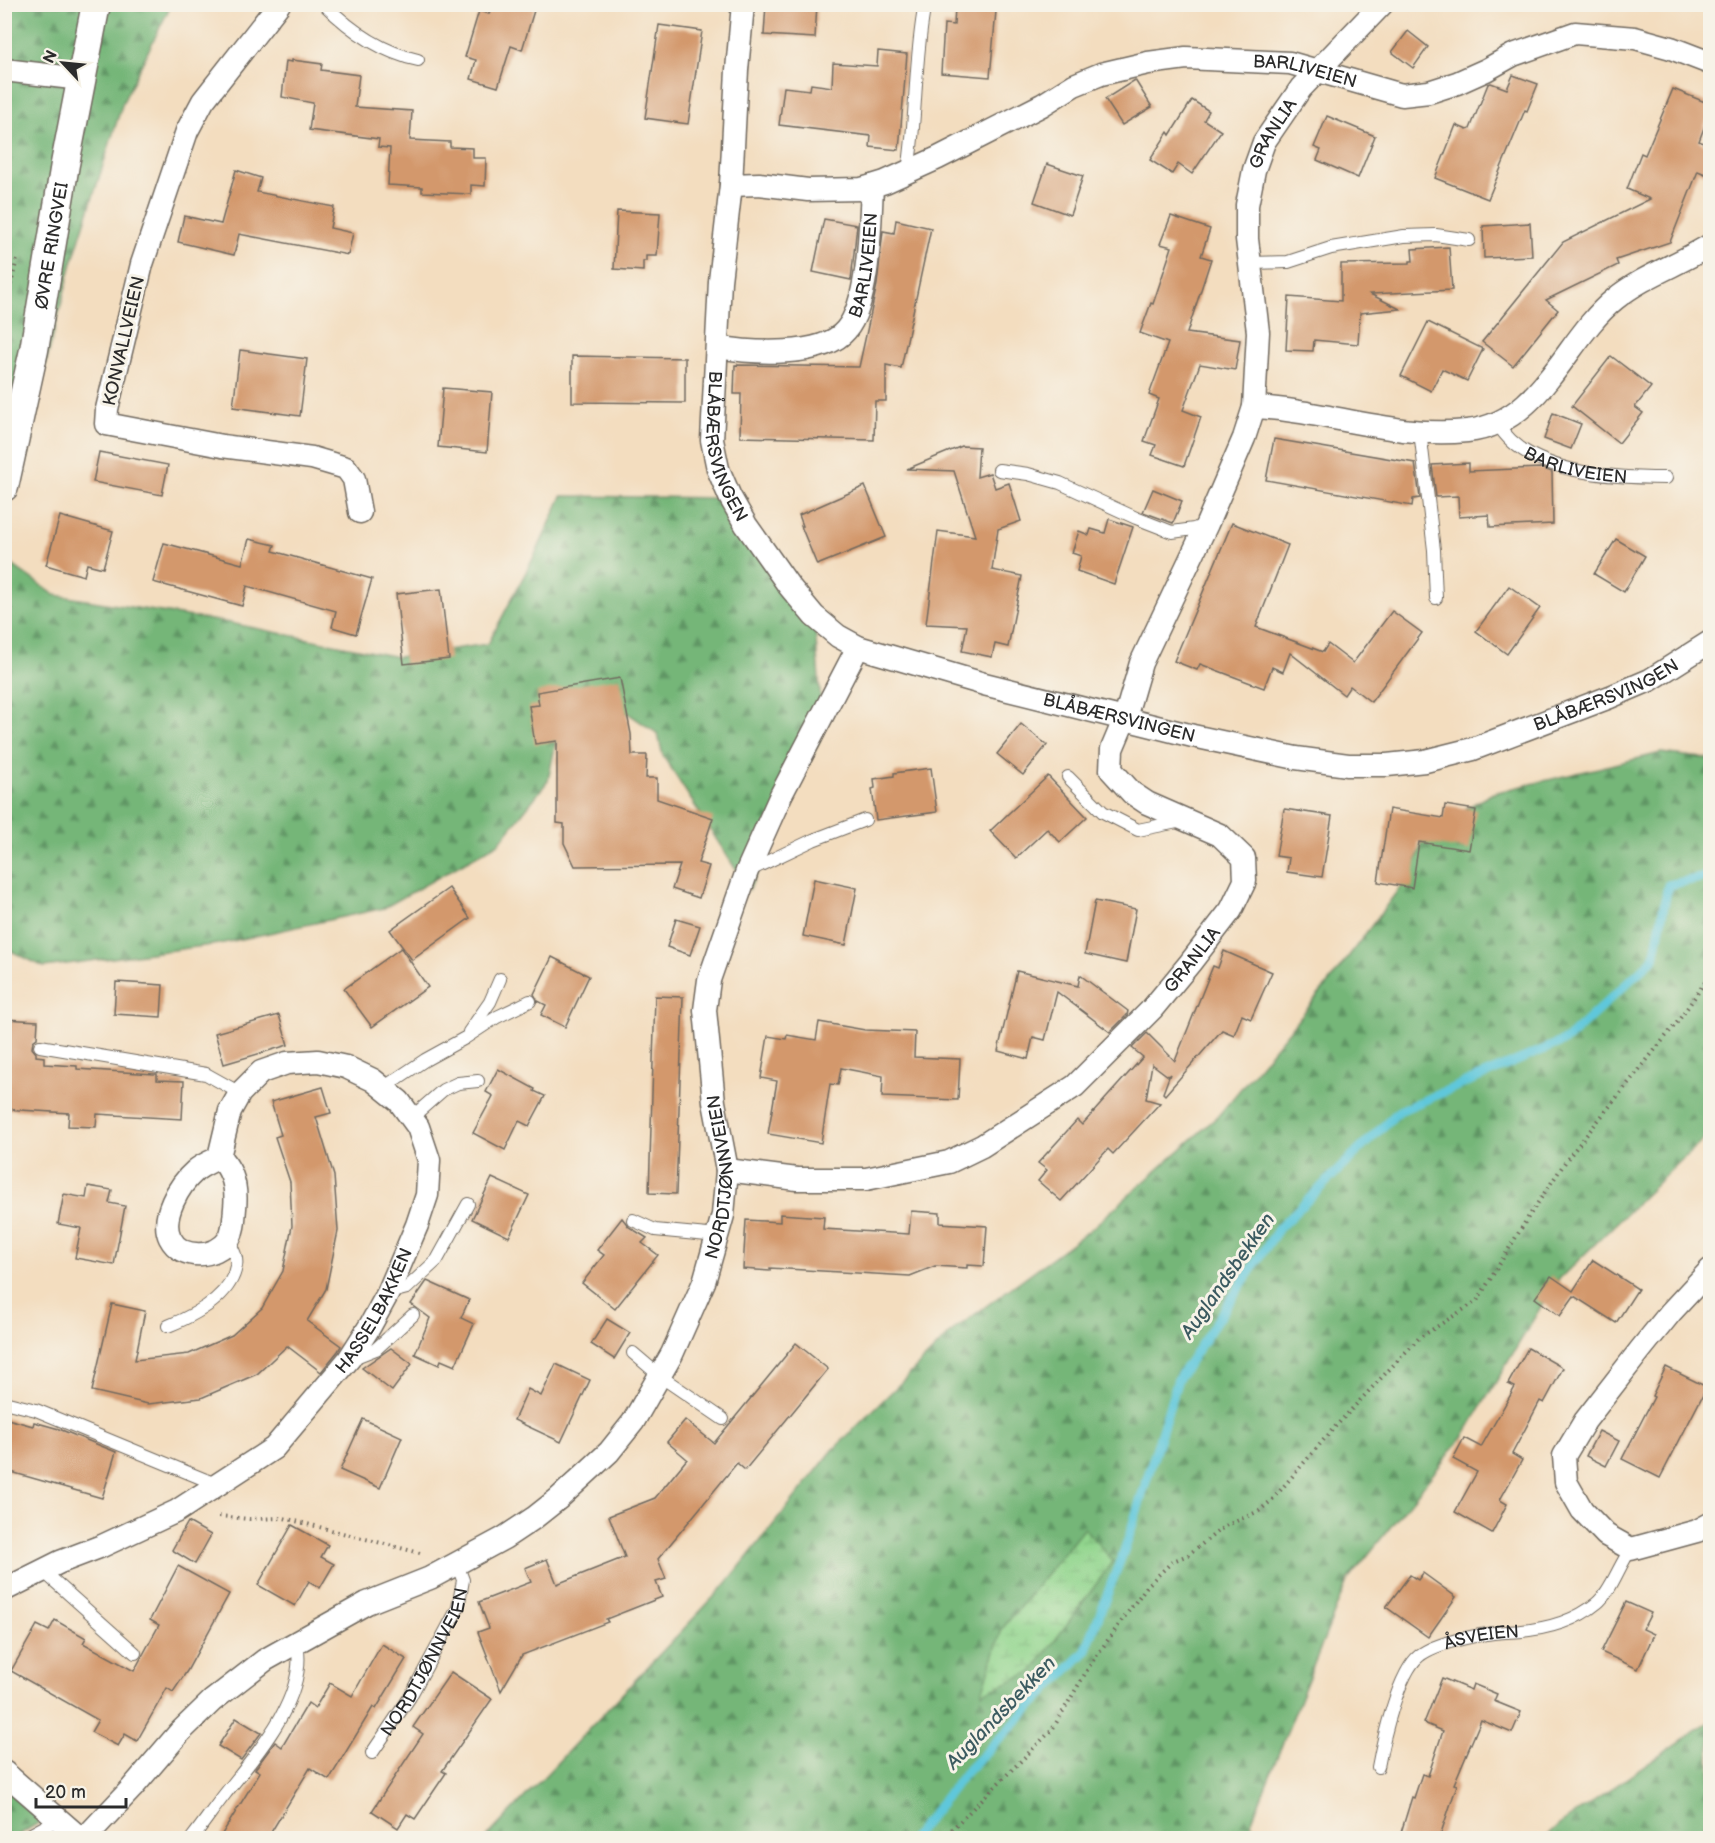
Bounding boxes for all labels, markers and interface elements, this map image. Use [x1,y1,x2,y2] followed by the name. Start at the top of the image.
[33,33,93,93] north arrow
[40,48,62,67] text: N
[1253,51,1359,92] street label: BARLIVEIEN
[1245,95,1301,172] street label: GRANLIA
[30,181,72,311] street label: ØVRE RINGVEI
[844,212,881,321] street label: BARLIVEIEN
[99,274,149,408] street label: KONVALLVEIEN
[700,370,752,525] street label: BLÅBÆRSVINGEN
[1520,442,1628,487] street label: BARLIVEIEN
[1530,654,1682,736] street label: BLÅBÆRSVINGEN
[1041,689,1197,747] street label: BLÅBÆRSVINGEN
[1160,923,1224,997] street label: GRANLIA
[701,1094,738,1261] street label: NORDTJØNNVEIEN
[1175,1209,1280,1344] water label: Auglandsbekken
[331,1245,416,1378] street label: HASSELBAKKEN
[376,1586,472,1740] street label: NORDTJØNNVEIEN
[1441,1621,1519,1654] street label: ÅSVEIEN
[940,1651,1061,1775] water label: Auglandsbekken
[36,1771,126,1809] scale bar
[45,1782,86,1803] text: 20 m

